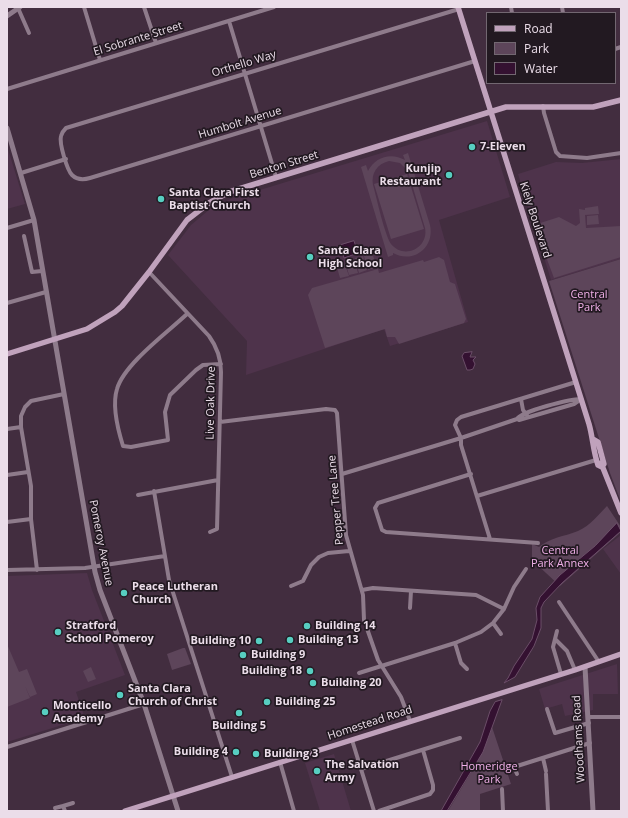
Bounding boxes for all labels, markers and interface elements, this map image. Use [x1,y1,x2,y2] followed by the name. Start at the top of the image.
[486,12,616,84] legend
[92,19,184,59] street label: El Sobrante Street
[524,20,553,37] text: Road
[524,40,549,57] text: Park
[210,48,278,80] street label: Orthello Way
[524,60,558,77] text: Water
[197,104,283,142] street label: Humbolt Avenue
[480,140,526,154] place label: 7-Eleven
[467,142,477,152] marker: 7-Eleven
[248,148,320,182] street label: Benton Street
[379,162,441,188] place label: Kunjip Restaurant
[444,170,454,180] marker: Kunjip Restaurant
[517,180,553,260] street label: Kiely Boulevard
[169,186,259,212] place label: Santa Clara First Baptist Church
[156,194,166,204] marker: Santa Clara First Baptist Church
[318,244,382,270] place label: Santa Clara High School
[305,252,315,262] marker: Santa Clara High School
[570,288,608,314] park label: Central Park
[204,366,218,440] street label: Live Oak Drive
[325,454,347,546] street label: Pepper Tree Lane
[86,499,116,587] street label: Pomeroy Avenue
[531,544,589,570] park label: Central Park Annex
[132,580,218,606] place label: Peace Lutheran Church
[119,588,129,598] marker: Peace Lutheran Church
[66,619,154,645] place label: Stratford School Pomeroy
[315,619,376,633] place label: Building 14
[302,621,312,631] marker: Building 14
[53,627,63,637] marker: Stratford School Pomeroy
[298,633,359,647] place label: Building 13
[190,634,251,648] place label: Building 10
[285,635,295,645] marker: Building 13
[254,636,264,646] marker: Building 10
[251,648,305,662] place label: Building 9
[238,650,248,660] marker: Building 9
[241,664,302,678] place label: Building 18
[305,666,315,676] marker: Building 18
[321,676,382,690] place label: Building 20
[308,678,318,688] marker: Building 20
[128,682,217,708] place label: Santa Clara Church of Christ
[115,690,125,700] marker: Santa Clara Church of Christ
[275,695,336,709] place label: Building 25
[570,695,588,783] street label: Woodhams Road
[262,697,272,707] marker: Building 25
[53,699,111,725] place label: Monticello Academy
[326,703,414,743] street label: Homestead Road
[40,707,50,717] marker: Monticello Academy
[234,708,244,718] marker: Building 5
[212,719,266,733] place label: Building 5
[174,745,228,759] place label: Building 4
[231,747,241,757] marker: Building 4
[264,747,318,761] place label: Building 3
[251,749,261,759] marker: Building 3
[325,758,399,784] place label: The Salvation Army
[460,760,518,786] park label: Homeridge Park
[312,766,322,776] marker: The Salvation Army

